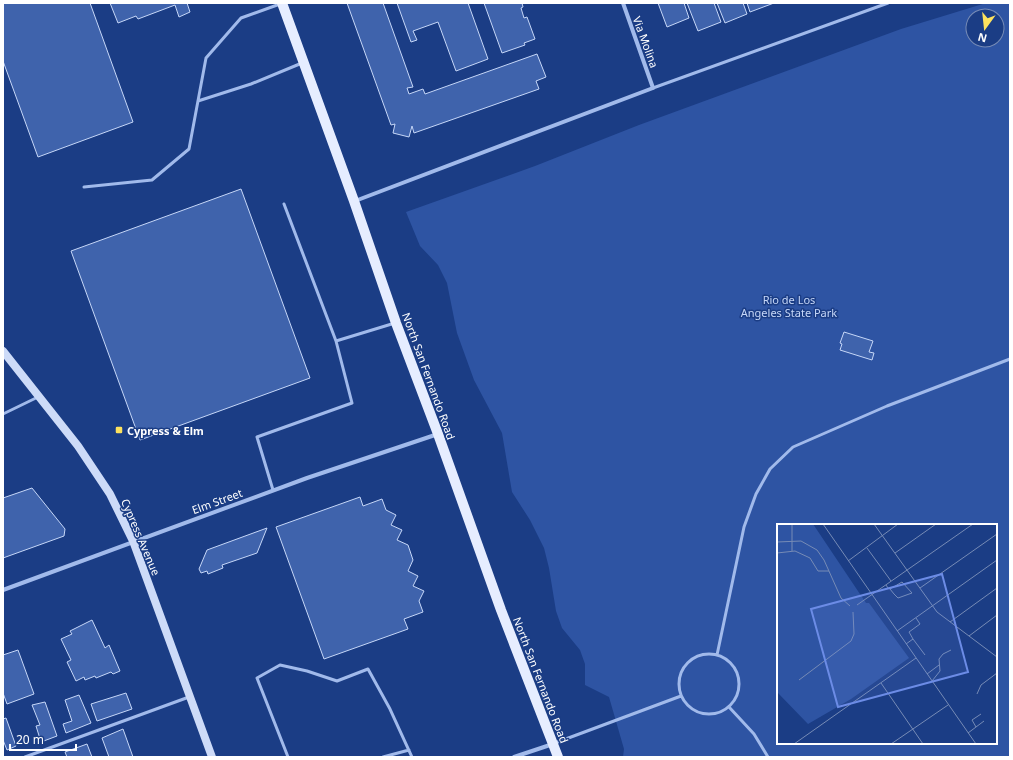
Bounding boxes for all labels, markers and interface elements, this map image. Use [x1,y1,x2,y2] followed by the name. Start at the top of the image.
[965,8,1005,48] north arrow
[630,14,662,70] street label: Via Molina
[976,30,989,47] text: N
[741,292,837,320] park label: Rio de Los Angeles State Park
[399,310,459,442] street label: North San Fernando Road
[127,423,204,438] place label: Cypress & Elm
[114,425,124,435] marker: Cypress & Elm
[190,485,244,517] street label: Elm Street
[118,496,164,578] street label: Cypress Avenue
[777,524,997,744] inset map
[510,615,572,745] street label: North San Fernando Road
[10,726,76,752] scale bar
[16,731,44,748] text: 20 m

